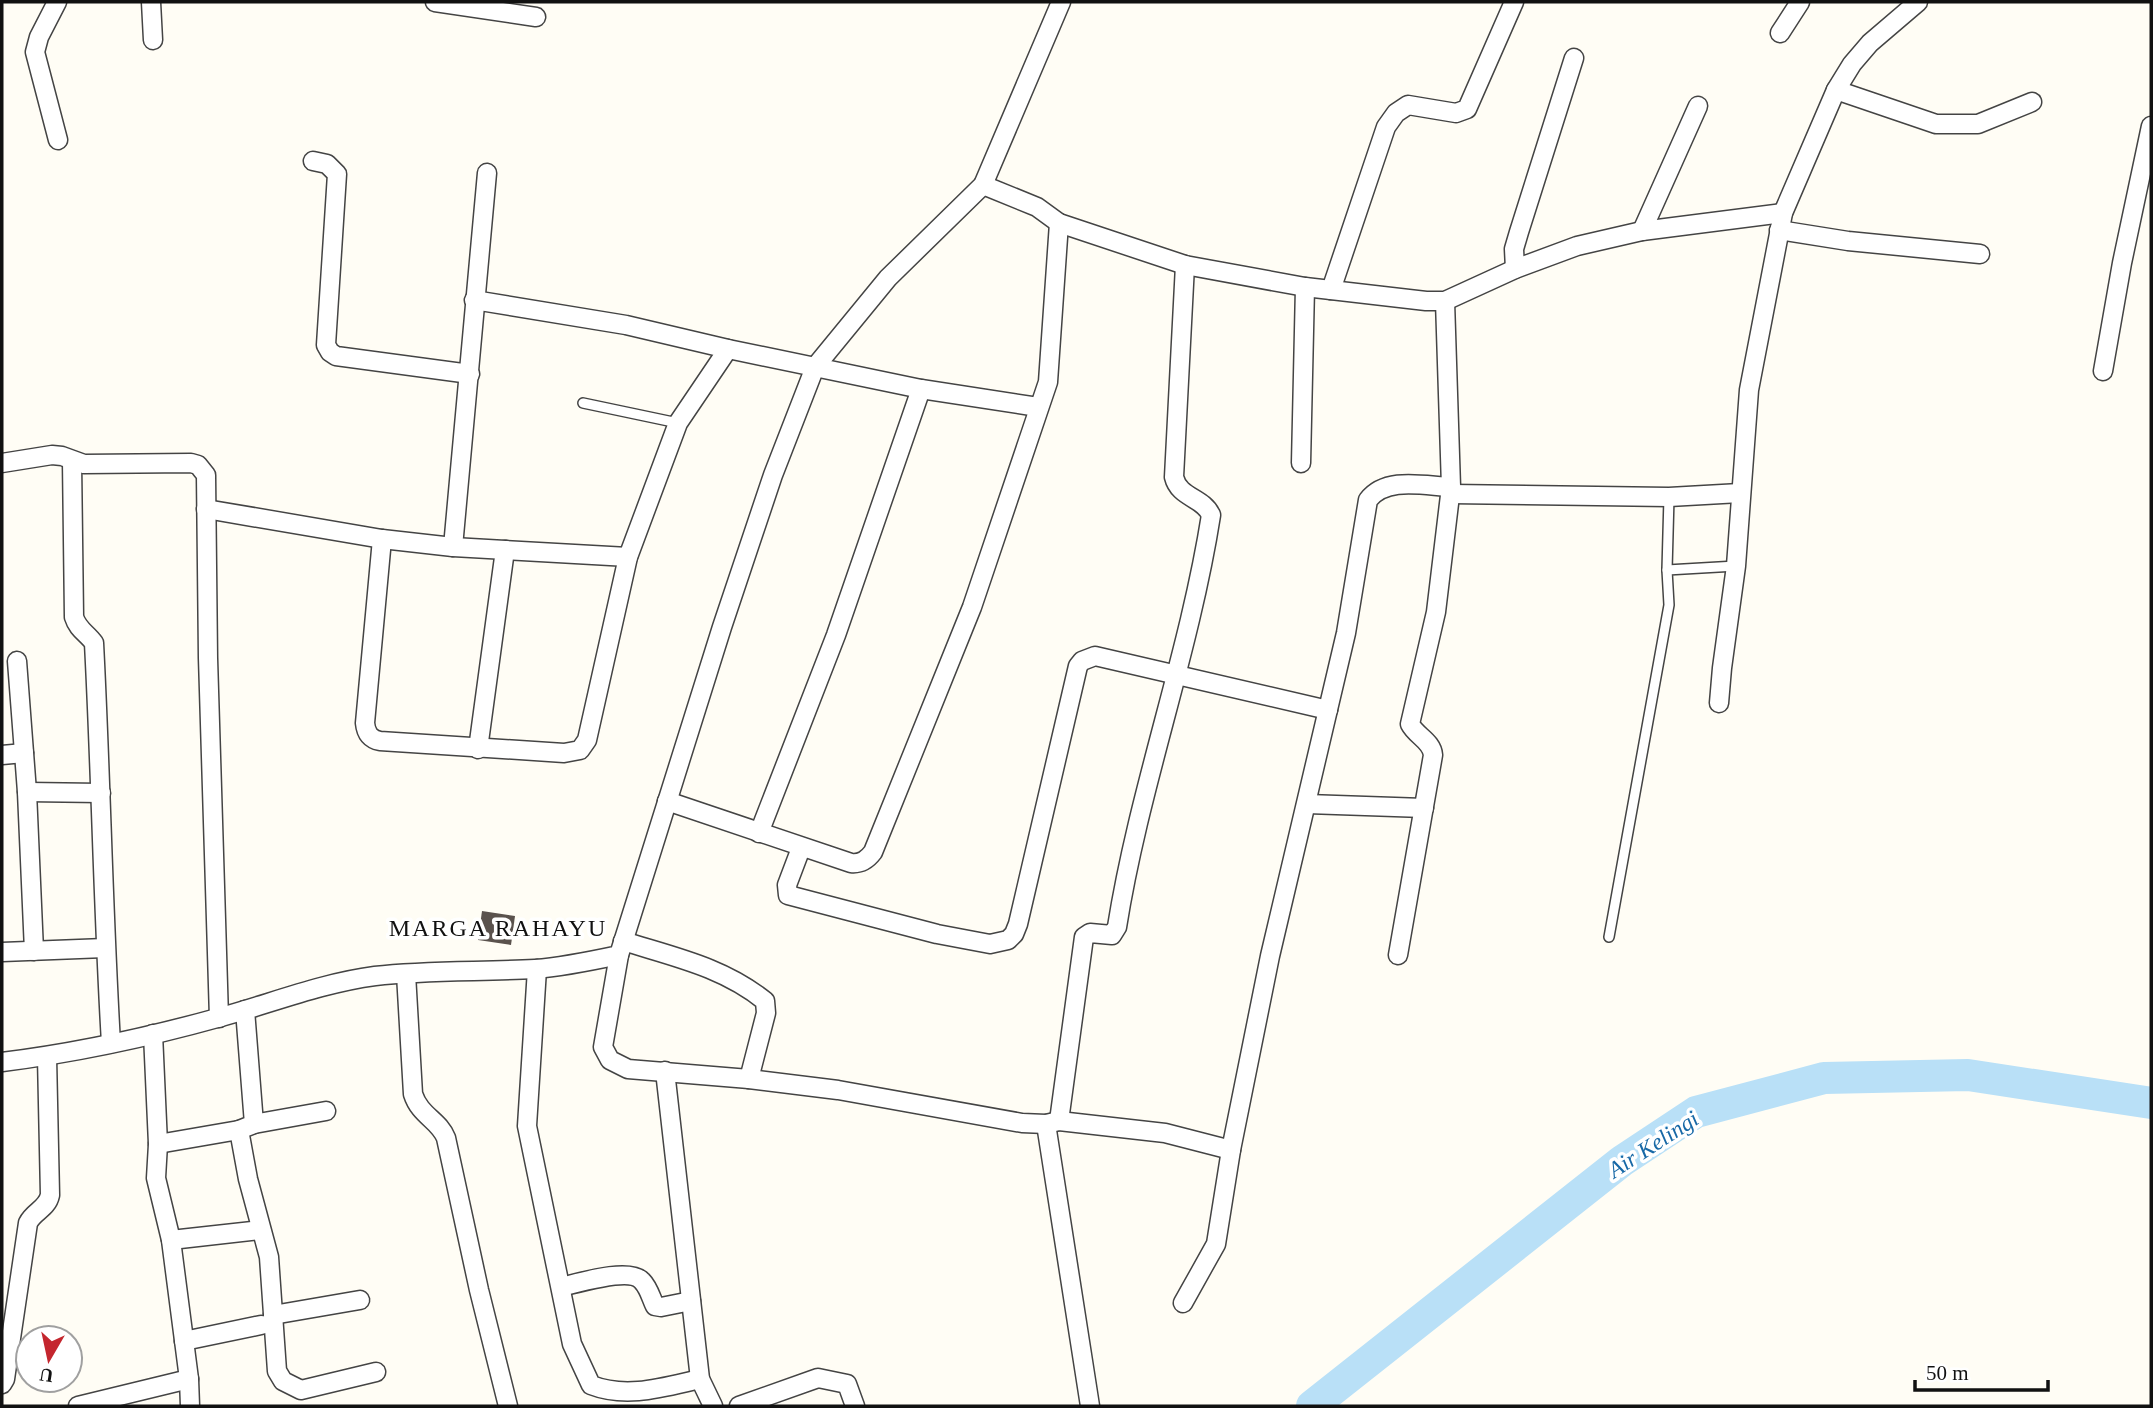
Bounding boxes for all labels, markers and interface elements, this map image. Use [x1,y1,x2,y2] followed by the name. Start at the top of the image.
[389,915,607,941] district label: MARGA RAHAYU
[1602,1106,1703,1184] water label: Air Kelingi
[14,1324,84,1394] north arrow
[1915,1348,2048,1392] scale bar
[1926,1361,1969,1385] text: 50 m
[38,1364,55,1387] text: U

